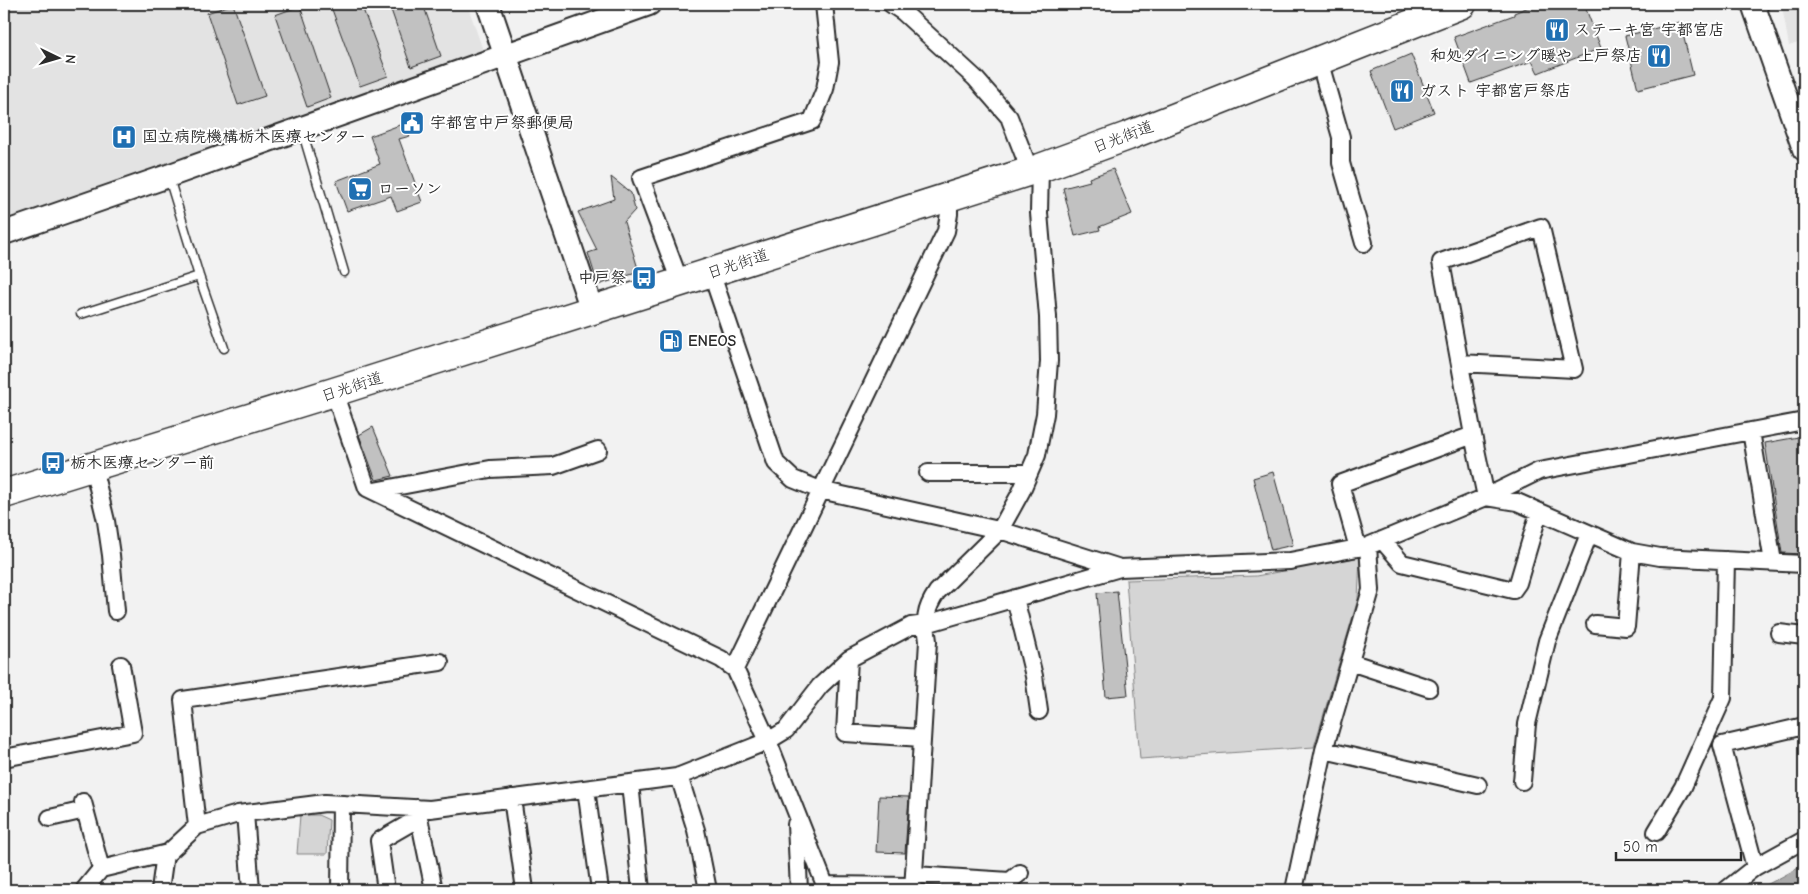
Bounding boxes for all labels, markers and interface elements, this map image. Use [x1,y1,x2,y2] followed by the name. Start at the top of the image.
[1544,17,1570,43] restaurant icon: ステーキ宮 宇都宮店
[1574,21,1725,39] place label: ステーキ宮 宇都宮店
[32,32,82,82] north arrow
[1646,43,1672,69] restaurant icon: 和処ダイニング暖や 上戸祭店
[1430,47,1642,65] place label: 和処ダイニング暖や 上戸祭店
[62,54,79,64] text: N
[1389,78,1415,104] restaurant icon: ガスト 宇都宮戸祭店
[1420,82,1571,100] place label: ガスト 宇都宮戸祭店
[399,110,425,136] public building icon: 宇都宮中戸祭郵便局
[430,114,574,132] place label: 宇都宮中戸祭郵便局
[1090,117,1156,157] street label: 日光街道
[111,124,137,150] hospital icon: 国立病院機構栃木医療センター
[142,128,366,146] place label: 国立病院機構栃木医療センター
[347,176,373,202] supermarket icon: ローソン
[378,180,442,198] place label: ローソン
[705,246,771,282] street label: 日光街道
[631,265,657,291] bus stop icon: 中戸祭
[578,269,626,287] place label: 中戸祭
[658,328,684,354] fuel station icon: ENEOS
[688,332,737,350] place label: ENEOS
[319,369,385,405] street label: 日光街道
[40,450,66,476] bus stop icon: 栃木医療センター前
[70,454,214,472] place label: 栃木医療センター前
[1616,829,1740,861] scale bar
[1623,838,1658,856] text: 50 m

